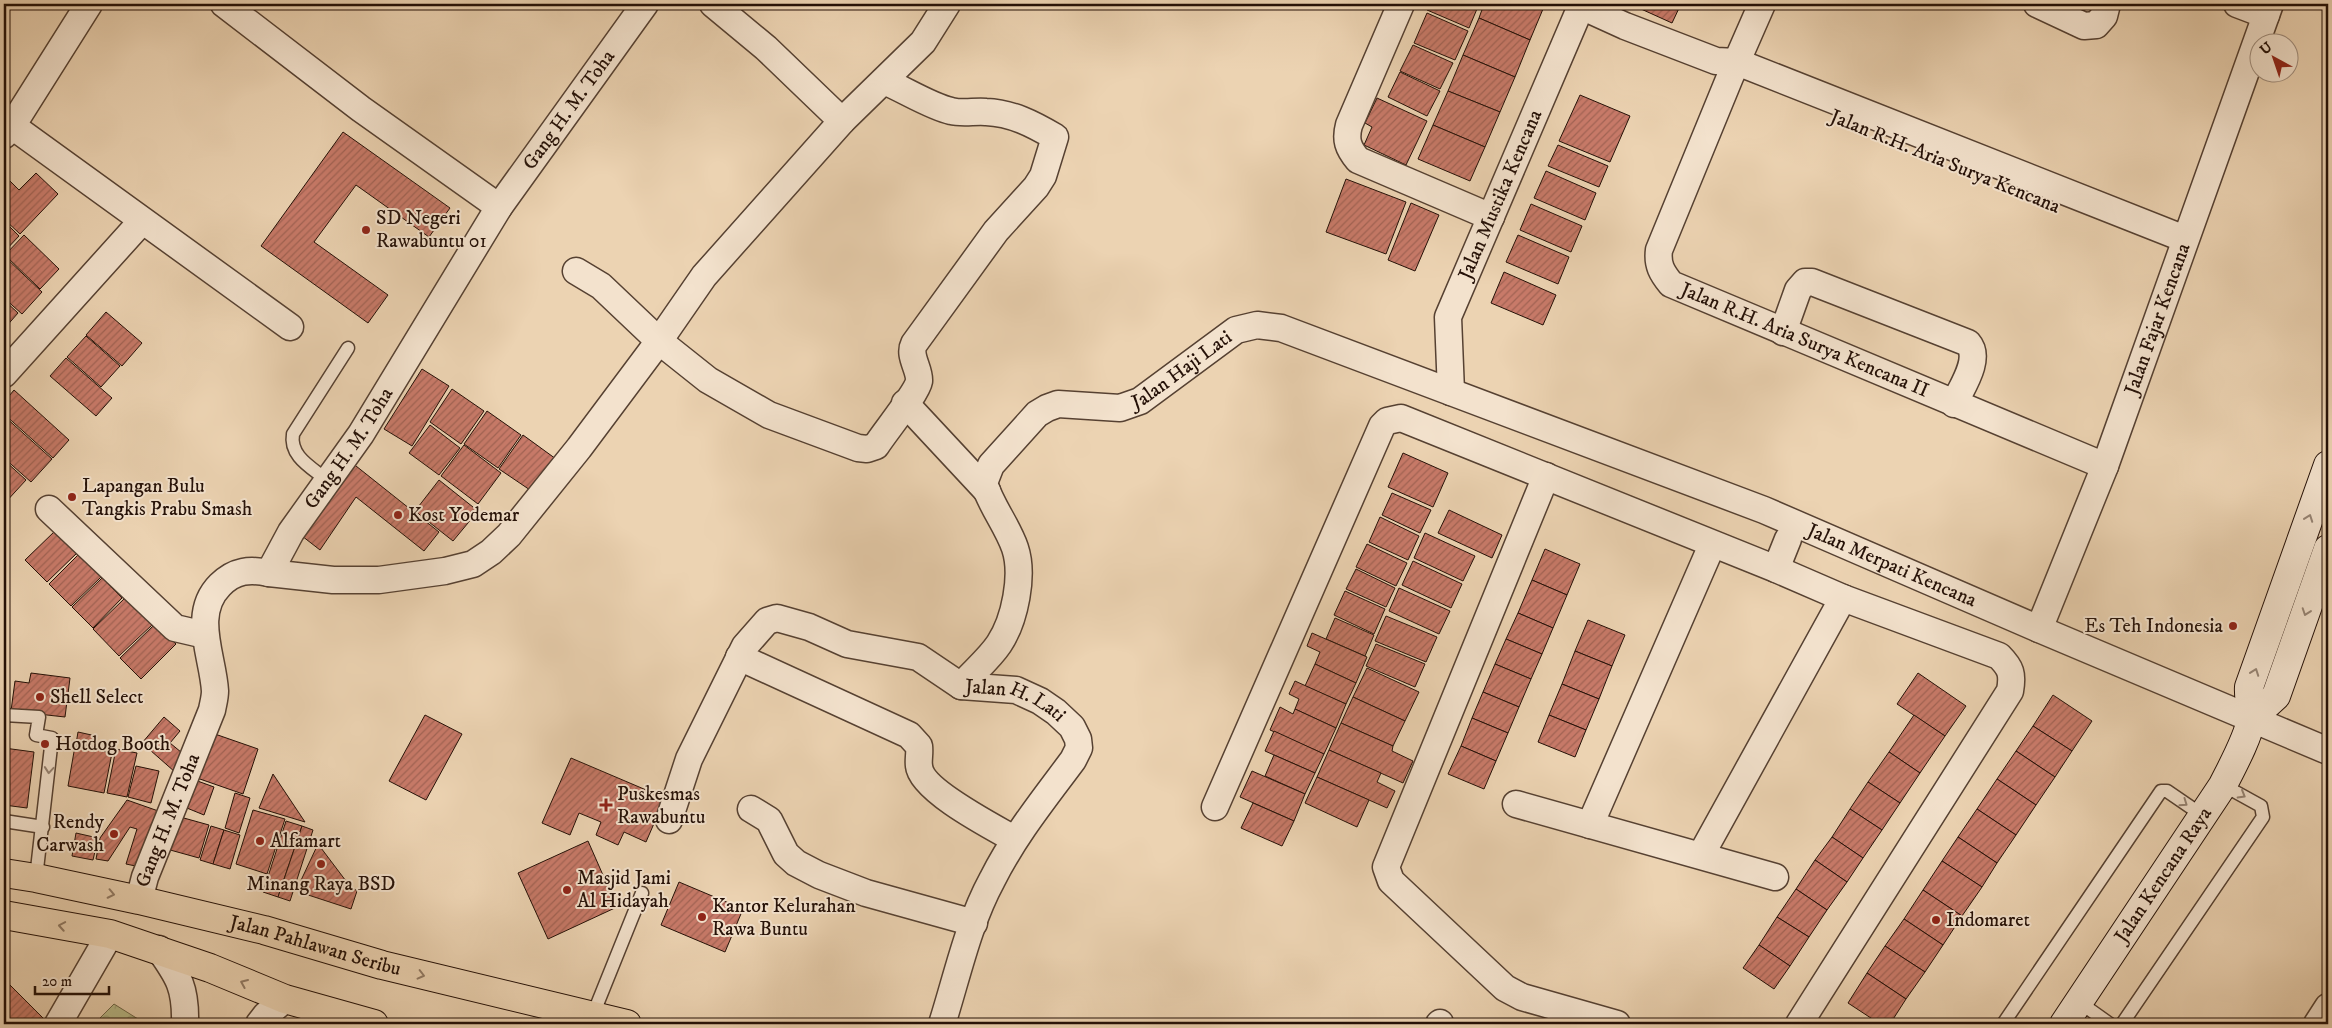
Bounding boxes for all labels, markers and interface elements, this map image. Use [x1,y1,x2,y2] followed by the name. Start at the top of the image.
[2250,32,2300,82] north arrow
[2256,38,2276,59] text: U
[517,45,621,175] street label: Gang H. M. Toha
[1825,104,2064,220] street label: Jalan R.H. Aria Surya Kencana
[1452,105,1548,285] street label: Jalan Mustika Kencana
[376,206,487,254] place label: SD Negeri Rawabuntu 01
[360,224,372,236] marker: SD Negeri Rawabuntu 01
[2118,239,2196,400] street label: Jalan Fajar Kencana
[1675,276,1933,403] street label: Jalan R.H. Aria Surya Kencana II
[1126,325,1237,416] street label: Jalan Haji Lati
[299,382,399,514] street label: Gang H. M. Toha
[82,474,253,522] place label: Lapangan Bulu Tangkis Prabu Smash
[66,491,78,503] marker: Lapangan Bulu Tangkis Prabu Smash
[408,503,520,528] place label: Kost Yodemar
[392,509,404,521] marker: Kost Yodemar
[2303,515,2313,523] one-way arrow
[1801,517,1981,613] street label: Jalan Merpati Kencana
[2302,607,2312,615] one-way arrow
[2084,614,2223,639] place label: Es Teh Indonesia
[2227,620,2239,632] marker: Es Teh Indonesia
[2249,668,2259,676] one-way arrow
[962,674,1071,727] street label: Jalan H. Lati
[50,685,144,710] place label: Shell Select
[34,691,46,703] marker: Shell Select
[55,732,171,757] place label: Hotdog Booth
[39,738,51,750] marker: Hotdog Booth
[130,749,206,890] street label: Gang H. M. Toha
[44,767,55,775] one-way arrow
[617,782,705,830] place label: Puskesmas Rawabuntu
[2237,789,2246,799] one-way arrow
[2179,797,2188,806] one-way arrow
[599,798,613,812] marker: Puskesmas Rawabuntu
[2108,802,2218,949] street label: Jalan Kencana Raya
[36,810,105,858] place label: Rendy Carwash
[108,828,120,840] marker: Rendy Carwash
[270,829,341,854] place label: Alfamart
[254,835,266,847] marker: Alfamart
[315,858,327,870] marker: Minang Raya BSD
[577,866,671,914] place label: Masjid Jami Al Hidayah
[247,872,396,897] place label: Minang Raya BSD
[561,884,573,896] marker: Masjid Jami Al Hidayah
[107,888,116,899] one-way arrow
[712,894,856,942] place label: Kantor Kelurahan Rawa Buntu
[1946,908,2030,933] place label: Indomaret
[225,909,403,982] street label: Jalan Pahlawan Seribu
[696,911,708,923] marker: Kantor Kelurahan Rawa Buntu
[1930,914,1942,926] marker: Indomaret
[58,921,66,931] one-way arrow
[35,963,109,995] scale bar
[416,969,425,980] one-way arrow
[42,972,72,991] text: 20 m
[240,979,249,990] one-way arrow

